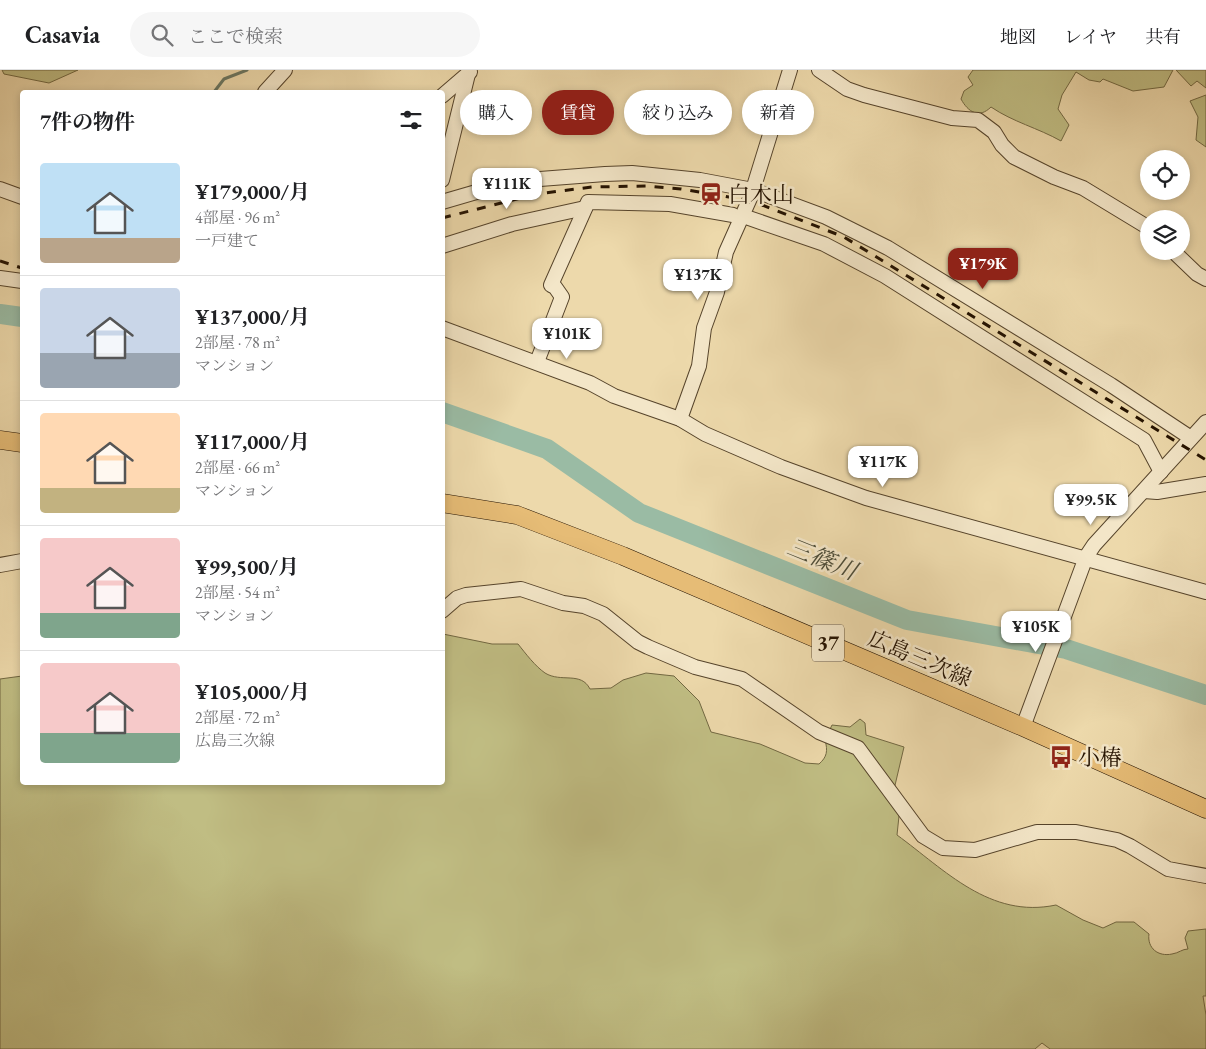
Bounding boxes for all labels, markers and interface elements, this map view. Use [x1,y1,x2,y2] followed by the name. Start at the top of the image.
[130,12,480,57] search box
[25,19,100,50] text: Casavia
[148,21,176,49] icon: search
[188,24,283,49] text: ここで検索
[1000,25,1036,48] text: 地図
[1064,25,1117,48] text: レイヤ
[1145,25,1181,48] text: 共有
[460,90,532,135] chip: 購入
[542,90,614,135] chip: 賃貸
[624,90,732,135] chip: 絞り込み
[742,90,814,135] chip: 新着
[397,106,425,134] icon: filters
[40,108,135,135] text: 7件の物件
[1140,150,1190,260] map controls
[1140,150,1190,200] button: locate
[472,168,542,210] pin: ¥111K
[483,173,531,194] text: ¥111K
[195,178,310,205] text: ¥179,000/月
[728,180,794,209] place label: 白木山
[698,181,724,207] station icon: 白木山
[80,183,140,243] icon: home
[195,207,280,228] text: 4部屋 · 96 m²
[1140,210,1190,260] button: layers
[195,230,259,251] text: 一戸建て
[948,248,1018,290] pin: ¥179K
[959,253,1007,274] text: ¥179K
[663,258,733,301] pin: ¥137K
[674,264,722,285] text: ¥137K
[195,303,310,330] text: ¥137,000/月
[80,308,140,368] icon: home
[532,318,602,360] pin: ¥101K
[543,323,591,344] text: ¥101K
[195,332,280,353] text: 2部屋 · 78 m²
[195,355,274,376] text: マンション
[195,428,310,455] text: ¥117,000/月
[80,433,140,493] icon: home
[848,446,918,488] pin: ¥117K
[859,451,907,472] text: ¥117K
[195,457,280,478] text: 2部屋 · 66 m²
[195,480,274,501] text: マンション
[1050,484,1132,526] pin: ¥99.5K
[1065,489,1117,510] text: ¥99.5K
[783,531,864,588] water label: 三篠川
[195,553,299,580] text: ¥99,500/月
[80,558,140,618] icon: home
[195,582,280,603] text: 2部屋 · 54 m²
[195,605,274,626] text: マンション
[1001,610,1071,653] pin: ¥105K
[1012,616,1060,637] text: ¥105K
[812,624,844,662] road number: 37
[864,624,976,693] street label: 広島三次線
[195,678,310,705] text: ¥105,000/月
[80,683,140,743] icon: home
[195,707,280,728] text: 2部屋 · 72 m²
[195,730,275,751] text: 広島三次線
[1078,743,1122,772] place label: 小椿
[1048,744,1074,770] bus stop icon: 小椿

